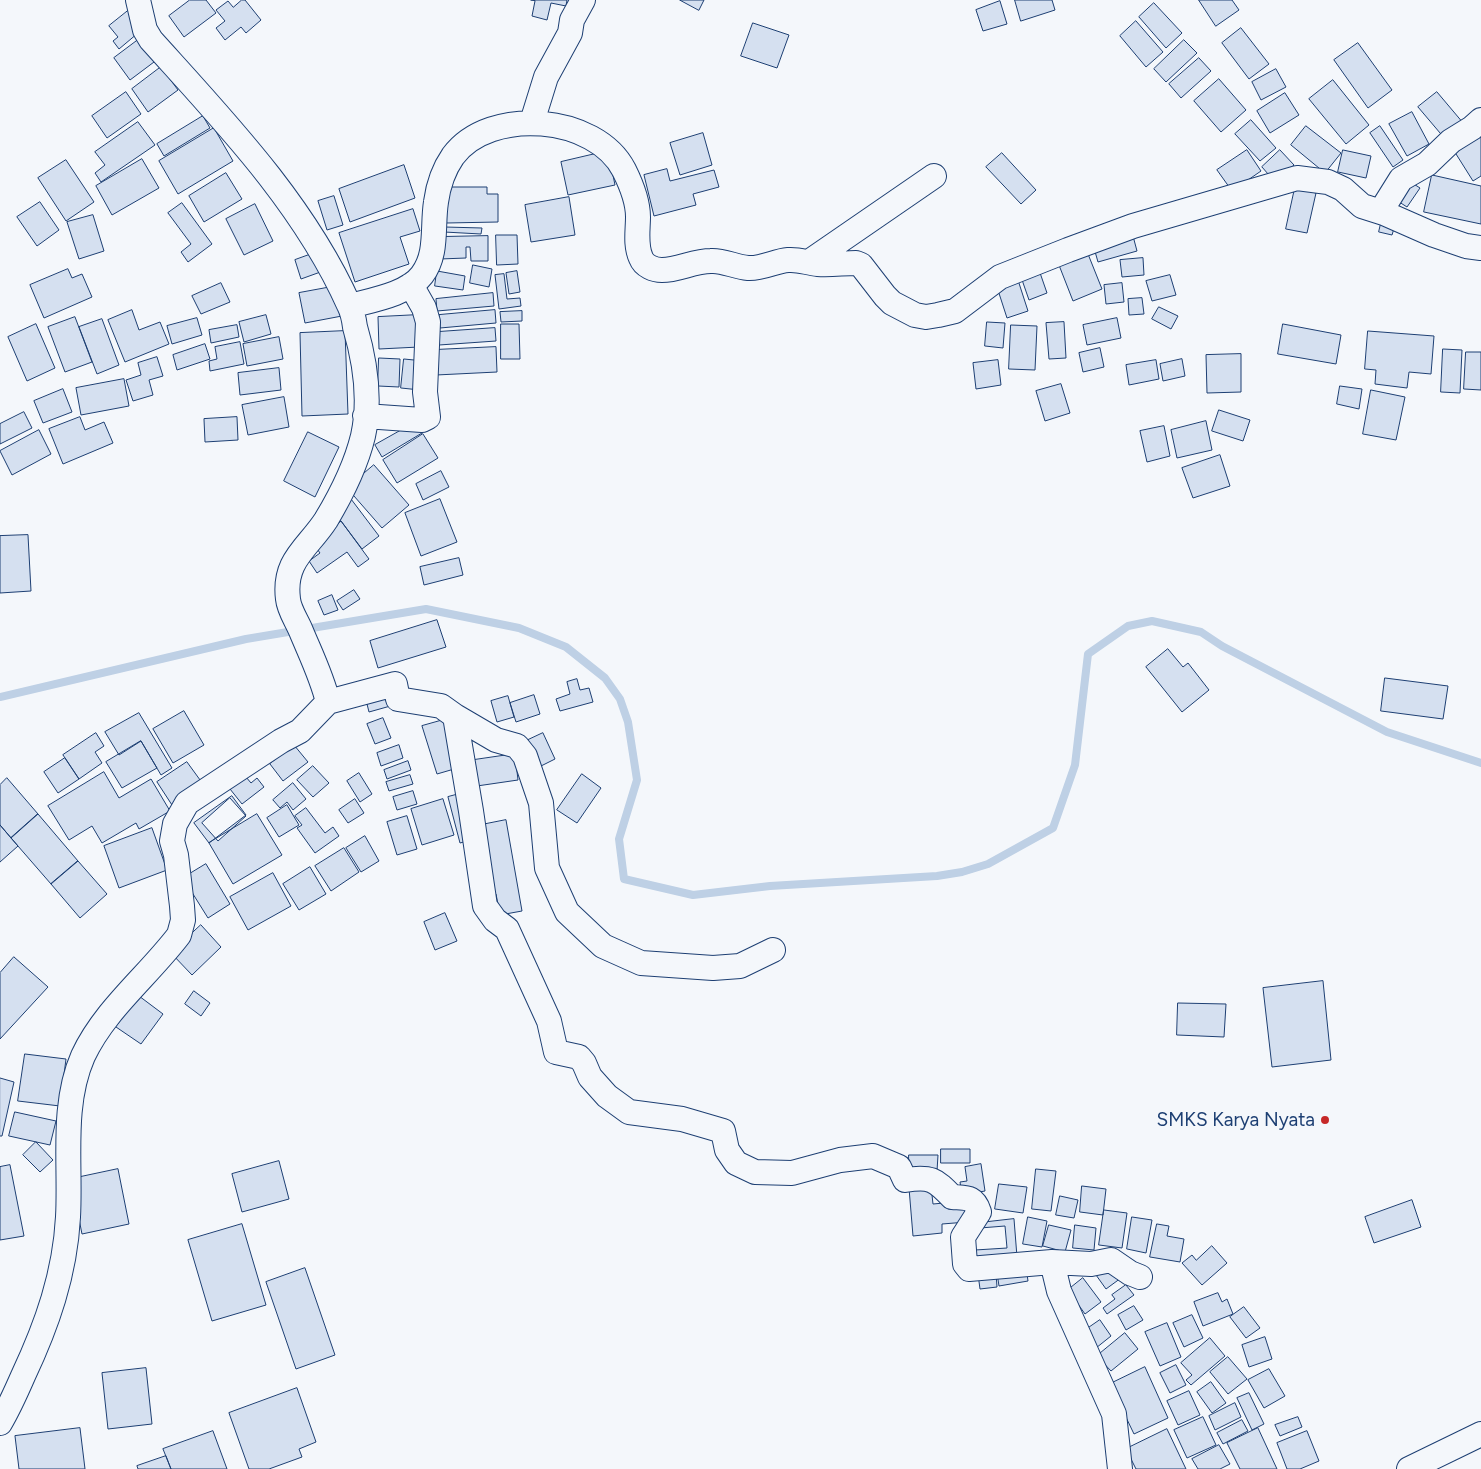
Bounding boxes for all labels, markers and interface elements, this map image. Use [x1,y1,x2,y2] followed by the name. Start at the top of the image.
[1157,1109,1315,1131] place label: SMKS Karya Nyata
[1319,1114,1331,1126] marker: SMKS Karya Nyata

